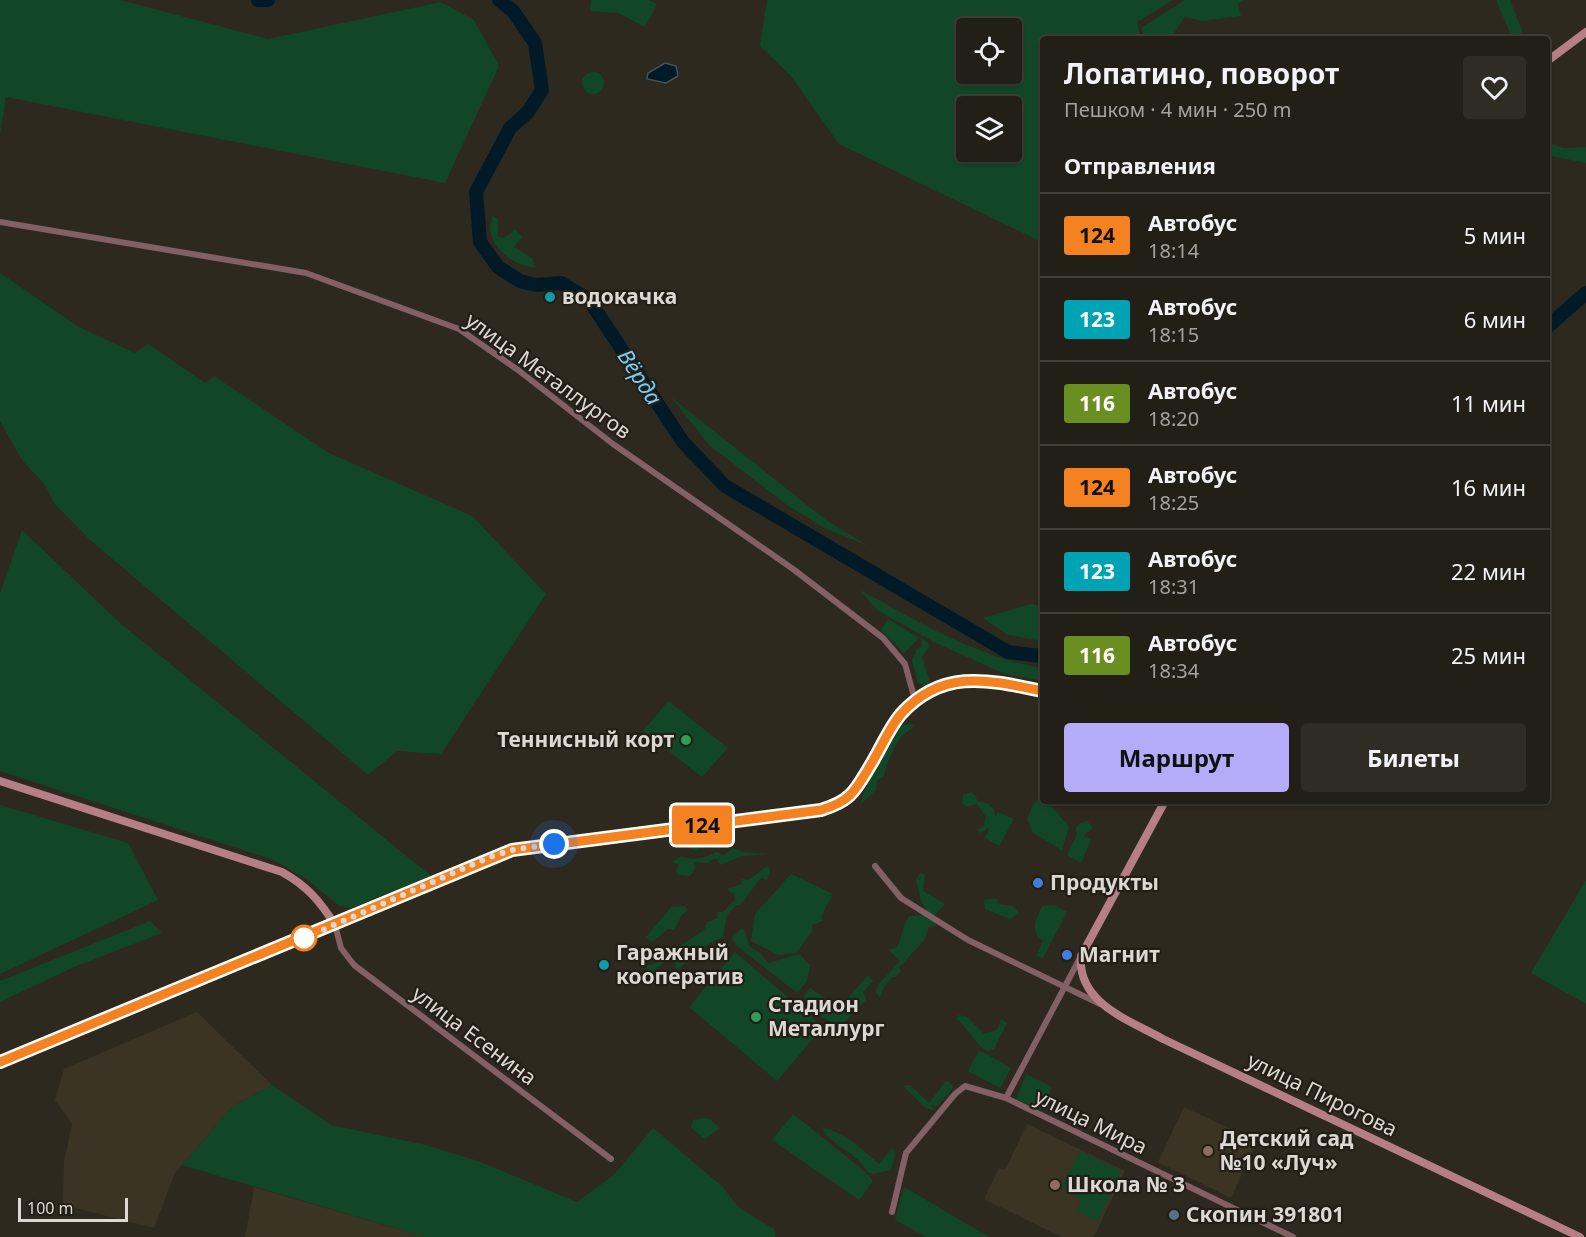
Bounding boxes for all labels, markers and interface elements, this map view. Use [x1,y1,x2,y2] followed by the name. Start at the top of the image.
[956,18,1022,162] map controls
[956,18,1022,84] button: locate
[1064,54,1339,92] text: Лопатино, поворот
[1463,56,1526,119] button: heart
[956,96,1022,162] button: layers
[1064,96,1291,123] text: Пешком · 4 мин · 250 m
[1064,150,1216,180] text: Отправления
[1148,207,1237,237] text: Автобус
[1464,220,1526,250] text: 5 мин
[1079,221,1115,249] text: 124
[1148,237,1199,264] text: 18:14
[562,282,677,310] place label: водокачка
[543,290,557,304] marker: водокачка
[1148,291,1237,321] text: Автобус
[1464,304,1526,334] text: 6 мин
[1079,305,1115,333] text: 123
[460,306,637,445] street label: улица Металлургов
[1148,321,1199,348] text: 18:15
[612,343,670,410] water label: Вёрда
[1148,375,1237,405] text: Автобус
[1451,388,1526,418] text: 11 мин
[1079,389,1115,417] text: 116
[1148,405,1199,432] text: 18:20
[1148,459,1237,489] text: Автобус
[1451,472,1526,502] text: 16 мин
[1079,473,1115,501] text: 124
[1148,489,1199,516] text: 18:25
[1148,543,1237,573] text: Автобус
[1451,556,1526,586] text: 22 мин
[1079,557,1115,585] text: 123
[1148,573,1199,600] text: 18:31
[1148,627,1237,657] text: Автобус
[1451,640,1526,670] text: 25 мин
[1079,641,1115,669] text: 116
[1148,657,1199,684] text: 18:34
[1064,723,1289,792] button: Маршрут
[1301,723,1526,792] button: Билеты
[497,725,674,753] place label: Теннисный корт
[679,733,693,747] marker: Теннисный корт
[668,806,736,844] line badge: 124
[684,811,720,839] text: 124
[539,829,569,859] your location
[1050,868,1159,896] place label: Продукты
[1031,876,1045,890] marker: Продукты
[291,925,317,951] unlabelled marker
[616,938,743,990] place label: Гаражный кооператив
[1079,940,1160,968] place label: Магнит
[1060,948,1074,962] marker: Магнит
[597,958,611,972] marker: Гаражный кооператив
[407,979,542,1091] street label: улица Есенина
[768,990,884,1042] place label: Стадион Металлург
[749,1010,763,1024] marker: Стадион Металлург
[1243,1046,1402,1143] street label: улица Пирогова
[1031,1082,1152,1160] street label: улица Мира
[1220,1124,1354,1176] place label: Детский сад №10 «Луч»
[1201,1144,1215,1158] marker: Детский сад №10 «Луч»
[1067,1170,1185,1198] place label: Школа № 3
[1048,1178,1062,1192] marker: Школа № 3
[18,1195,128,1222] scale bar
[27,1197,74,1219] text: 100 m
[1186,1200,1344,1228] place label: Скопин 391801
[1167,1208,1181,1222] marker: Скопин 391801

